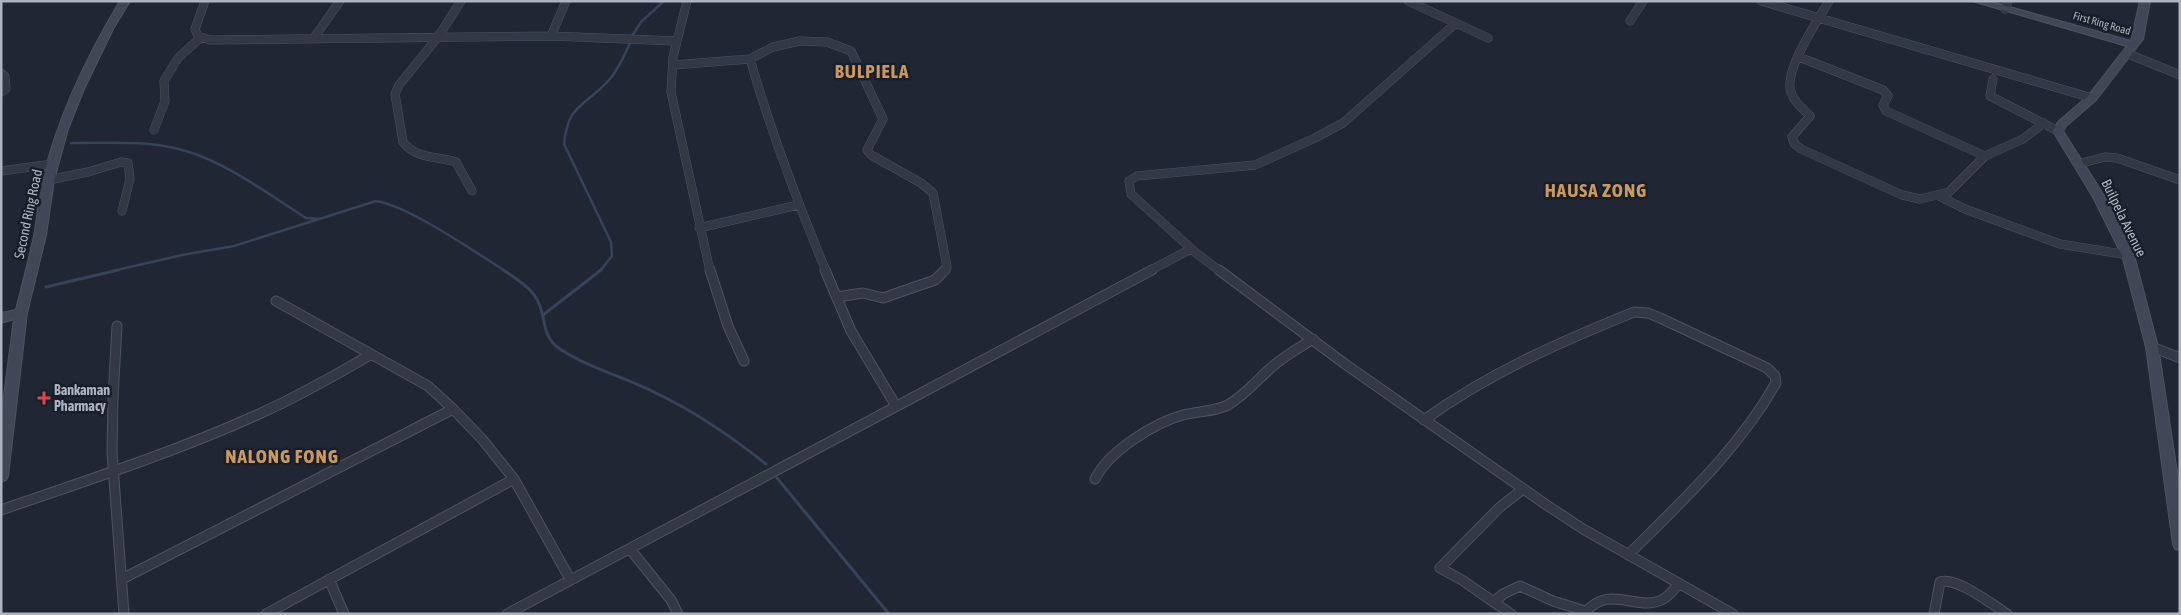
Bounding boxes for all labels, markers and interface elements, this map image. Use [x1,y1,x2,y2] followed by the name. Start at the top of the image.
[2072,9,2132,37] street label: First Ring Road
[835,60,909,82] district label: BULPIELA
[11,168,45,260] street label: Second Ring Road
[2098,177,2150,259] street label: Builpela Avenue
[1545,179,1647,201] district label: HAUSA ZONG
[54,382,110,414] place label: Bankaman Pharmacy
[38,392,50,404] marker: Bankaman Pharmacy
[225,445,339,467] district label: NALONG FONG

